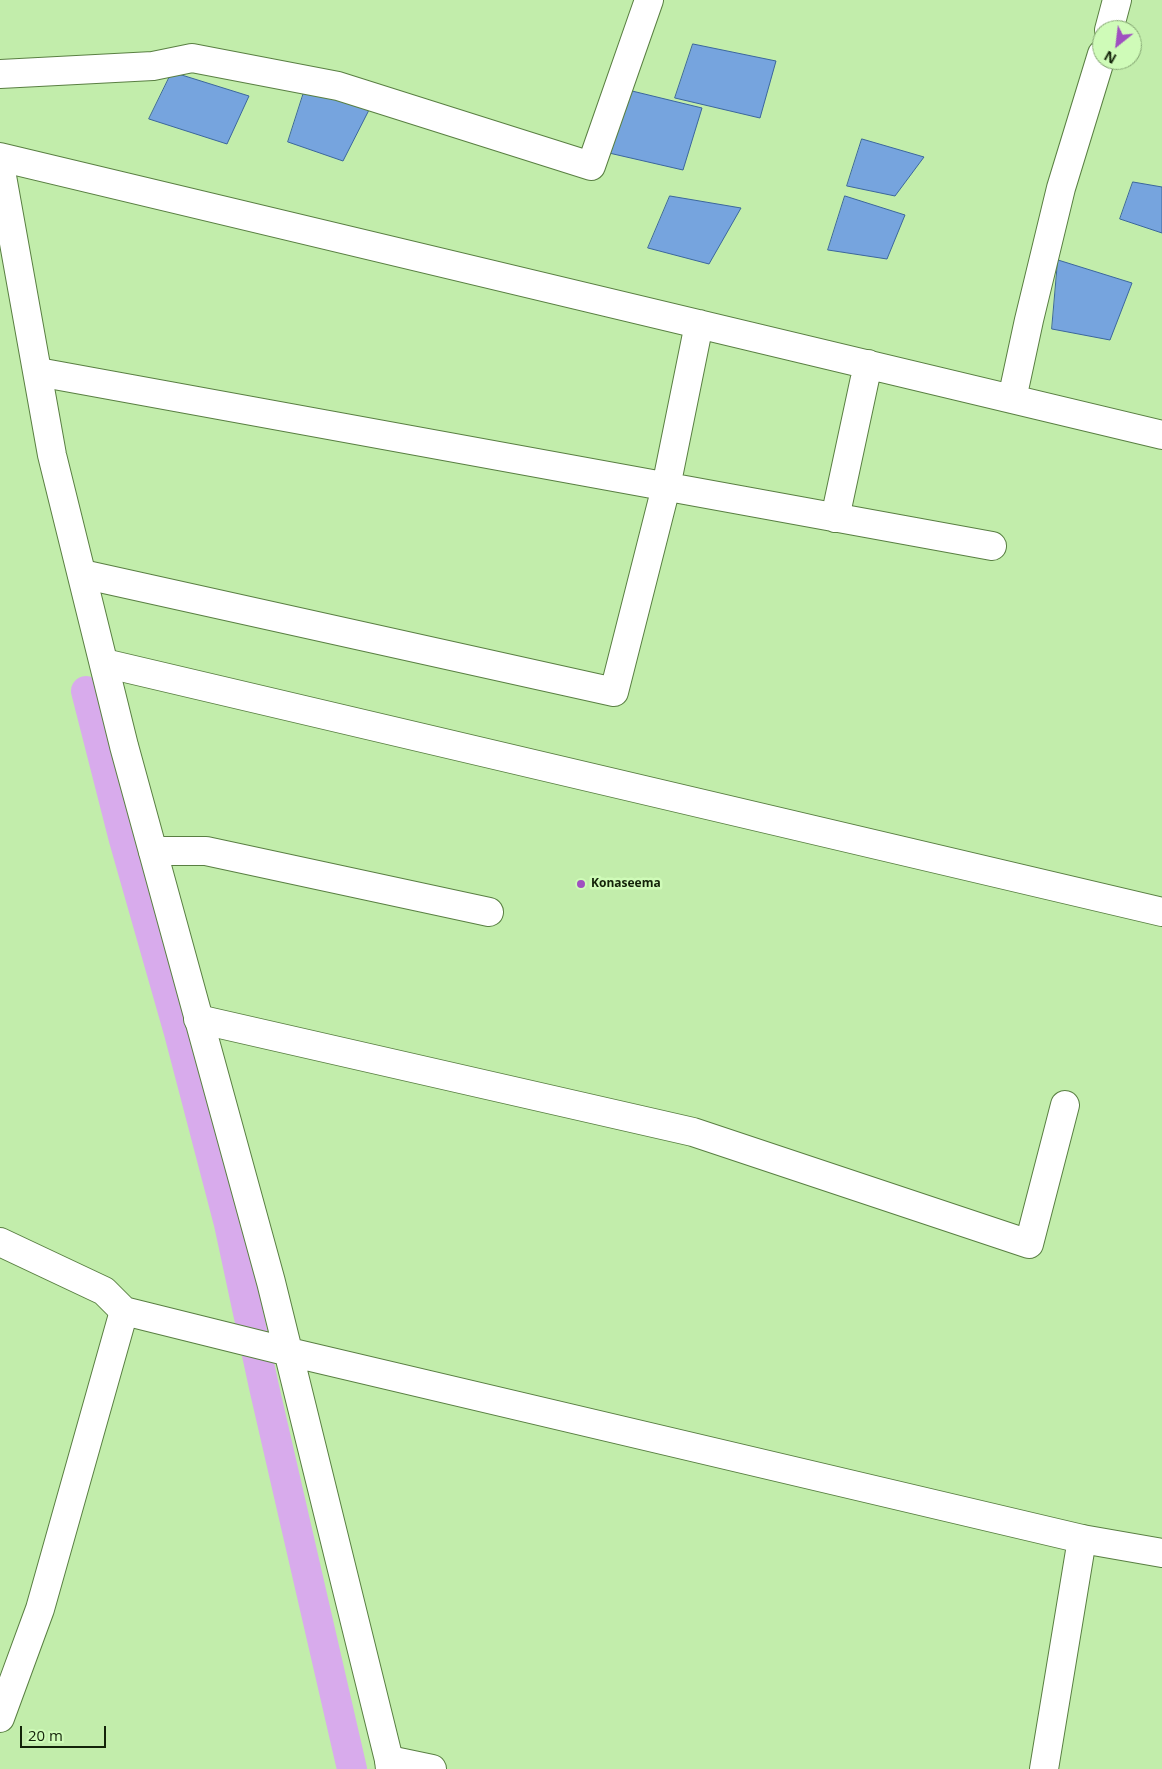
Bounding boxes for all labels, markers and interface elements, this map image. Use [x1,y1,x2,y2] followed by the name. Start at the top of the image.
[1092,20,1142,70] north arrow
[1100,47,1120,69] text: N
[591,877,661,891] place label: Konaseema
[575,878,587,890] marker: Konaseema
[22,1716,109,1748] scale bar
[28,1725,63,1745] text: 20 m

